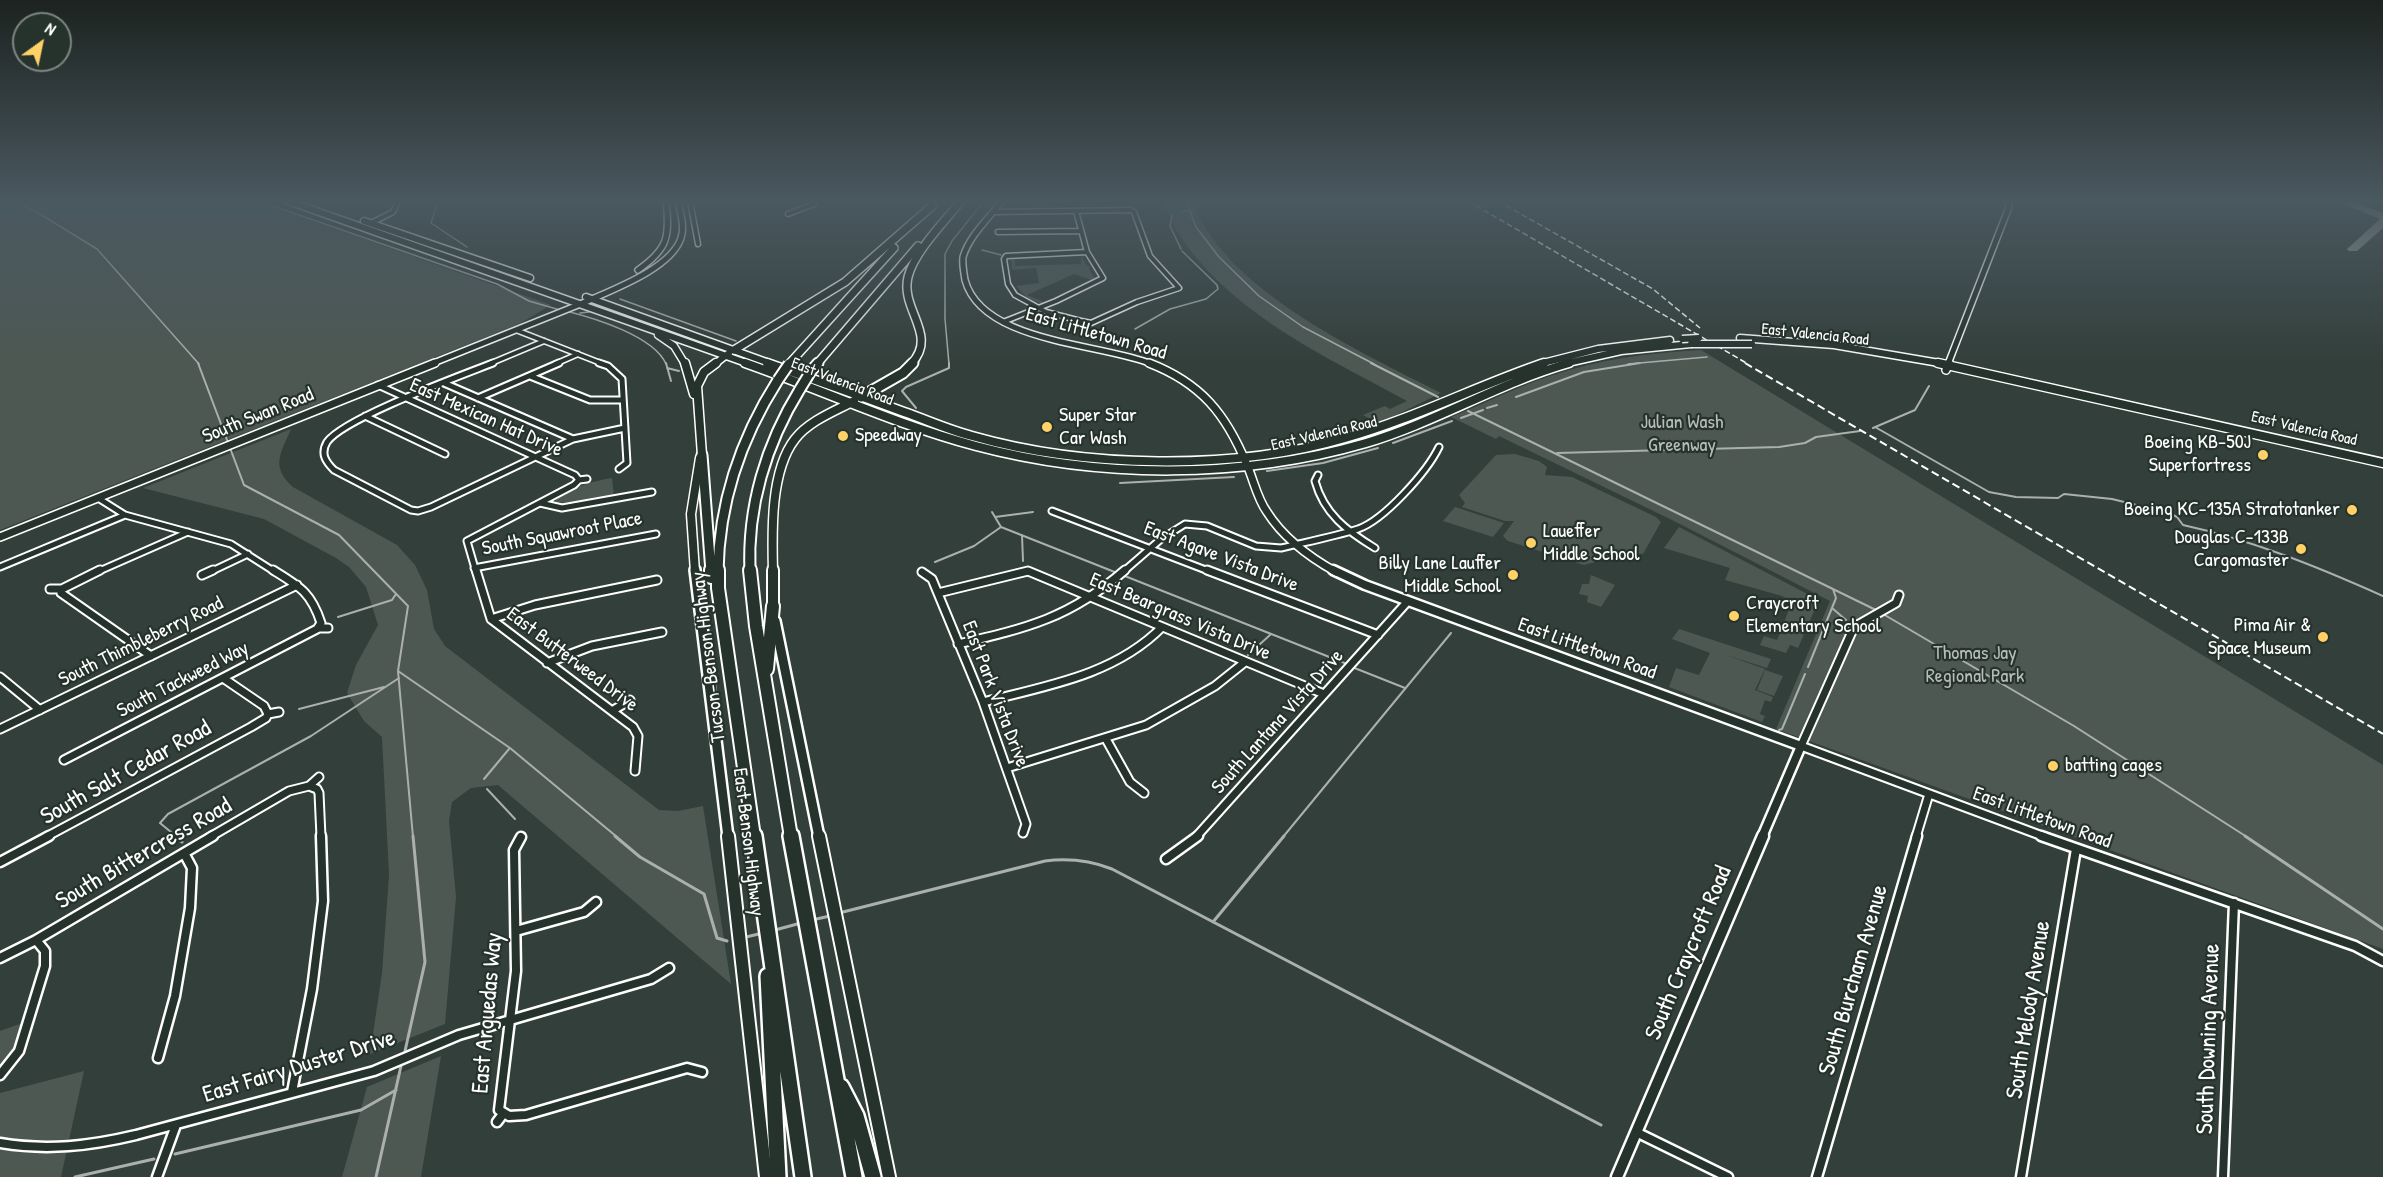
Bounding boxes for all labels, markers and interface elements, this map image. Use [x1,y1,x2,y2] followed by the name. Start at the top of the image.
[12,12,72,72] north arrow
[41,17,60,40] text: N
[1023,302,1169,366] street label: East Littletown Road
[1760,320,1870,350] street label: East Valencia Road
[788,354,896,410] street label: East Valencia Road
[406,374,566,462] street label: East Mexican Hat Drive
[199,383,317,449] street label: South Swan Road
[1059,404,1137,451] place label: Super Star Car Wash
[2249,408,2359,450] street label: East Valencia Road
[1641,411,1723,458] park label: Julian Wash Greenway
[1269,413,1379,455] street label: East Valencia Road
[1040,420,1054,434] marker: Super Star Car Wash
[855,424,922,448] place label: Speedway
[836,429,850,443] marker: Speedway
[2144,431,2251,478] place label: Boeing KB-50J Superfortress
[2256,448,2270,462] marker: Boeing KB-50J Superfortress
[2124,498,2340,522] place label: Boeing KC-135A Stratotanker
[2345,503,2359,517] marker: Boeing KC-135A Stratotanker
[480,507,644,561] street label: South Squawroot Place
[1140,517,1302,597] street label: East Agave Vista Drive
[1543,520,1640,567] place label: Laueffer Middle School
[2175,526,2289,573] place label: Douglas C-133B Cargomaster
[1524,536,1538,550] marker: Laueffer Middle School
[2294,542,2308,556] marker: Douglas C-133B Cargomaster
[1378,552,1501,599] place label: Billy Lane Lauffer Middle School
[1086,568,1274,666] street label: East Beargrass Vista Drive
[1506,568,1520,582] marker: Billy Lane Lauffer Middle School
[687,570,731,744] street label: Tucson–Benson Highway
[55,592,227,692] street label: South Thimbleberry Road
[1746,592,1881,639] place label: Craycroft Elementary School
[501,603,643,717] street label: East Butterweed Drive
[1727,609,1741,623] marker: Craycroft Elementary School
[1515,613,1659,685] street label: East Littletown Road
[2208,614,2311,661] place label: Pima Air & Space Museum
[956,618,1034,770] street label: East Park Vista Drive
[2316,630,2330,644] marker: Pima Air & Space Museum
[113,636,253,724] street label: South Tackweed Way
[1926,642,2024,689] park label: Thomas Jay Regional Park
[1207,645,1349,799] street label: South Lantana Vista Drive
[36,714,216,832] street label: South Salt Cedar Road
[2065,754,2162,778] place label: batting cages
[2046,759,2060,773] marker: batting cages
[727,767,769,917] street label: East Benson Highway
[1970,782,2114,854] street label: East Littletown Road
[51,792,237,916] street label: South Bittercress Road
[1639,862,1739,1044] street label: South Craycroft Road
[1813,882,1895,1078] street label: South Burcham Avenue
[2001,919,2057,1101] street label: South Melody Avenue
[467,931,509,1095] street label: East Arguedas Way
[2191,943,2227,1135] street label: South Downing Avenue
[199,1024,399,1110] street label: East Fairy Duster Drive

